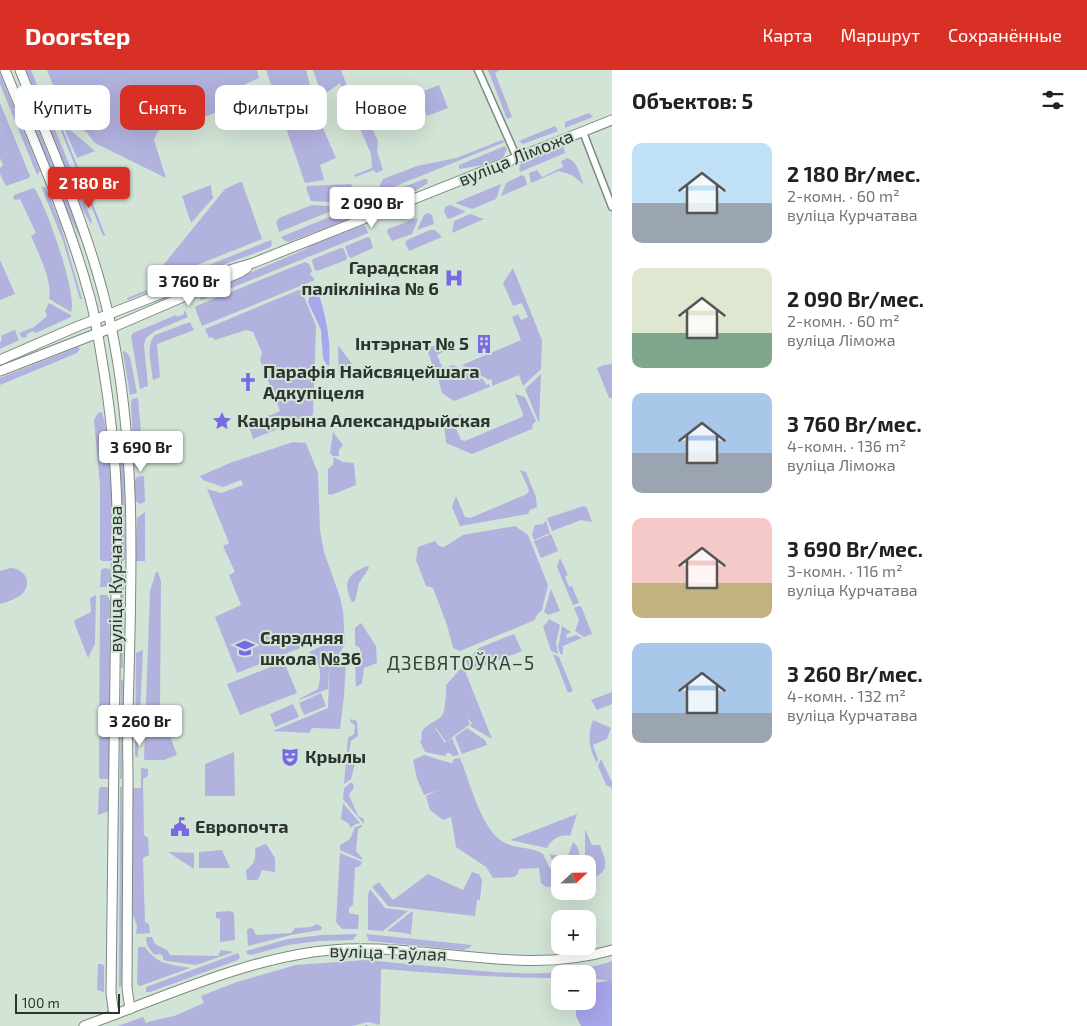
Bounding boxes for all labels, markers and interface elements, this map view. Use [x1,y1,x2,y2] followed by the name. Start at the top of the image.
[25,21,130,50] text: Doorstep
[762,24,812,46] text: Карта
[840,24,920,46] text: Маршрут
[948,24,1062,46] text: Сохранённые
[15,85,110,130] chip: Купить
[120,85,205,130] chip: Снять
[215,85,327,130] chip: Фильтры
[337,85,425,130] chip: Новое
[1039,86,1067,114] icon: filters
[632,88,753,113] text: Объектов: 5
[455,124,576,190] street label: вуліца Ліможа
[787,161,921,186] text: 2 180 Br/мес.
[672,163,732,223] icon: home
[37,166,141,209] pin: 2 180 Br
[59,173,119,192] text: 2 180 Br
[320,186,424,229] pin: 2 090 Br
[787,186,900,205] text: 2-комн. · 60 m²
[341,193,403,212] text: 2 090 Br
[787,205,918,224] text: вуліца Курчатава
[302,256,439,299] place label: Гарадская паліклініка № 6
[137,264,241,307] pin: 3 760 Br
[443,267,465,289] hospital icon: Гарадская паліклініка № 6
[158,271,220,290] text: 3 760 Br
[787,286,924,311] text: 2 090 Br/мес.
[672,288,732,348] icon: home
[787,311,900,330] text: 2-комн. · 60 m²
[787,330,896,349] text: вуліца Ліможа
[355,332,469,354] place label: Інтэрнат № 5
[473,333,495,355] building icon: Інтэрнат № 5
[263,360,480,403] place label: Парафія Найсвяцейшага Адкупіцеля
[237,371,259,393] church icon: Парафія Найсвяцейшага Адкупіцеля
[237,409,490,431] place label: Кацярына Александрыйская
[211,410,233,432] place icon: Кацярына Александрыйская
[787,411,922,436] text: 3 760 Br/мес.
[672,413,732,473] icon: home
[89,430,193,473] pin: 3 690 Br
[787,436,906,455] text: 4-комн. · 136 m²
[110,437,172,456] text: 3 690 Br
[787,455,896,474] text: вуліца Ліможа
[104,506,126,652] street label: вуліца Курчатава
[787,536,923,561] text: 3 690 Br/мес.
[672,538,732,598] icon: home
[787,561,903,580] text: 3-комн. · 116 m²
[787,580,918,599] text: вуліца Курчатава
[260,626,361,669] place label: Сярэдняя школа №36
[234,637,256,659] school or university icon: Сярэдняя школа №36
[387,651,535,674] district label: ДЗЕВЯТОЎКА–5
[787,661,923,686] text: 3 260 Br/мес.
[672,663,732,723] icon: home
[787,686,906,705] text: 4-комн. · 132 m²
[88,704,192,747] pin: 3 260 Br
[787,705,918,724] text: вуліца Курчатава
[109,711,171,730] text: 3 260 Br
[305,745,366,767] place label: Крылы
[279,746,301,768] theatre icon: Крылы
[195,815,288,837] place label: Европочта
[169,816,191,838] public building icon: Европочта
[551,855,596,900] north arrow
[551,855,596,1010] map controls
[551,910,596,955] button: +
[329,939,447,965] street label: вуліца Таўлая
[551,965,596,1010] button: −
[15,991,120,1014] scale bar
[22,994,60,1011] text: 100 m

